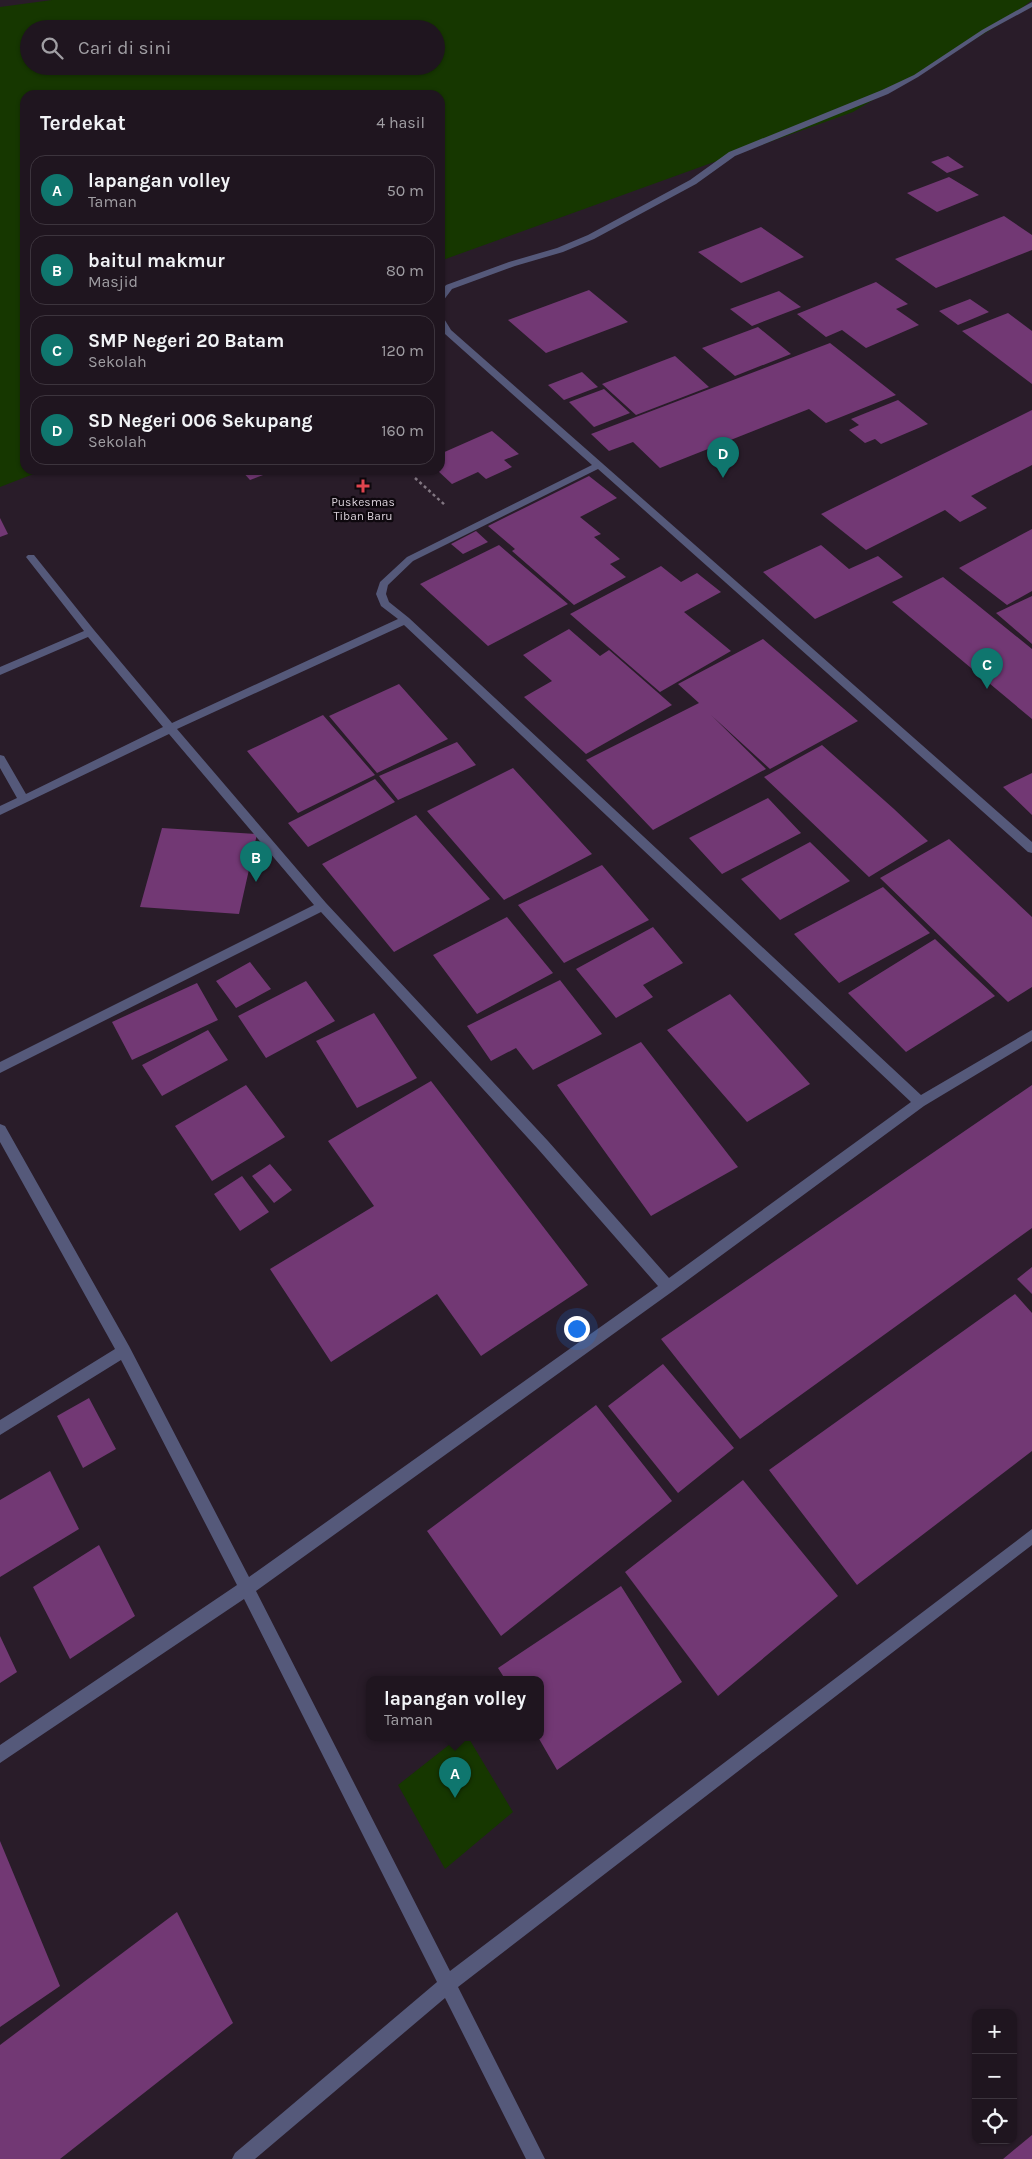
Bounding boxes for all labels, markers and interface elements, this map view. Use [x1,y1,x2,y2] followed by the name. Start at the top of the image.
[20,20,445,75] search box
[38,34,66,62] icon: search
[78,37,171,59] text: Cari di sini
[40,111,126,135] text: Terdekat
[376,113,425,132] text: 4 hasil
[88,170,230,192] text: lapangan volley
[52,181,62,200] text: A
[387,181,424,200] text: 50 m
[88,192,137,211] text: Taman
[88,250,225,272] text: baitul makmur
[52,261,62,280] text: B
[386,261,424,280] text: 80 m
[88,272,138,291] text: Masjid
[88,330,284,352] text: SMP Negeri 20 Batam
[52,341,62,360] text: C
[381,341,424,360] text: 120 m
[88,352,147,371] text: Sekolah
[88,410,313,432] text: SD Negeri 006 Sekupang
[52,421,62,440] text: D
[381,421,424,440] text: 160 m
[88,432,147,451] text: Sekolah
[707,437,739,478] pin: D
[356,479,370,493] marker: Puskesmas Tiban Baru
[331,495,395,523] place label: Puskesmas Tiban Baru
[971,648,1003,689] pin: C
[240,841,272,882] pin: B
[564,1316,590,1342] your location
[366,1676,544,1741] popup
[384,1688,526,1710] text: lapangan volley
[384,1710,433,1729] text: Taman
[439,1757,471,1798] pin: A
[972,2009,1017,2144] map controls
[972,2009,1017,2054] button: +
[972,2054,1017,2099] button: −
[972,2099,1017,2144] button: locate

